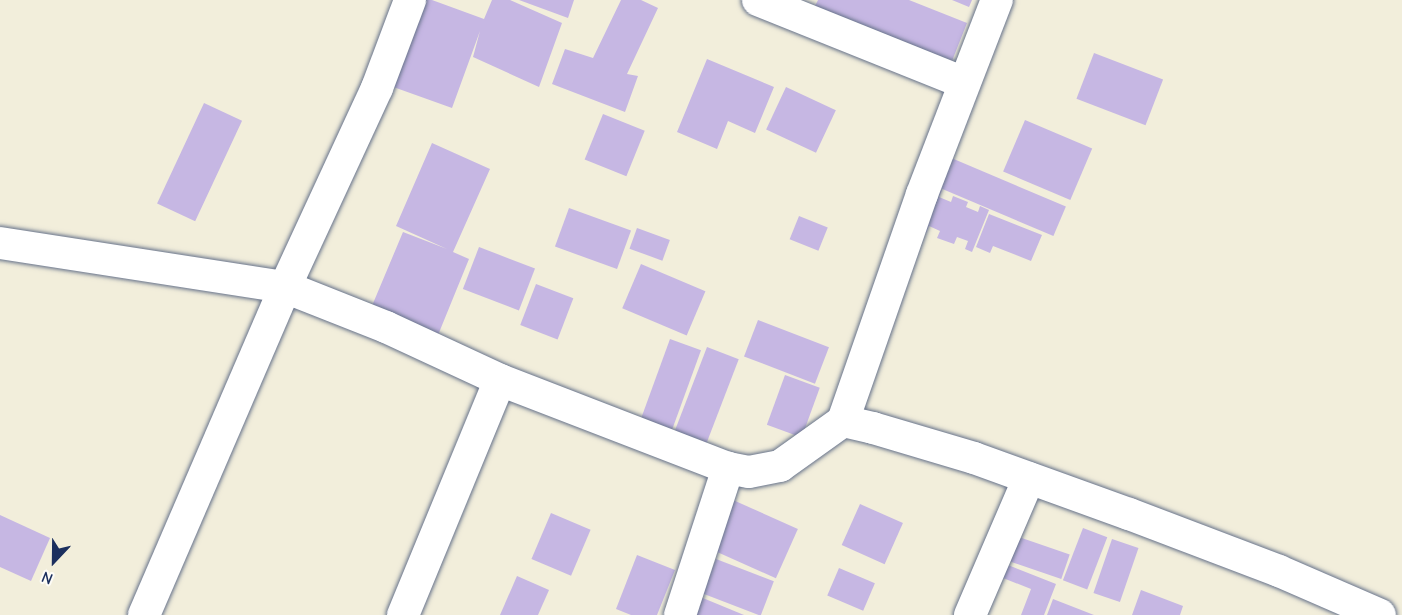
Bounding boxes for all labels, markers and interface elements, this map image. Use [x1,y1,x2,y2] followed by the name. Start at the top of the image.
[24,531,84,591] north arrow
[39,567,55,588] text: N

